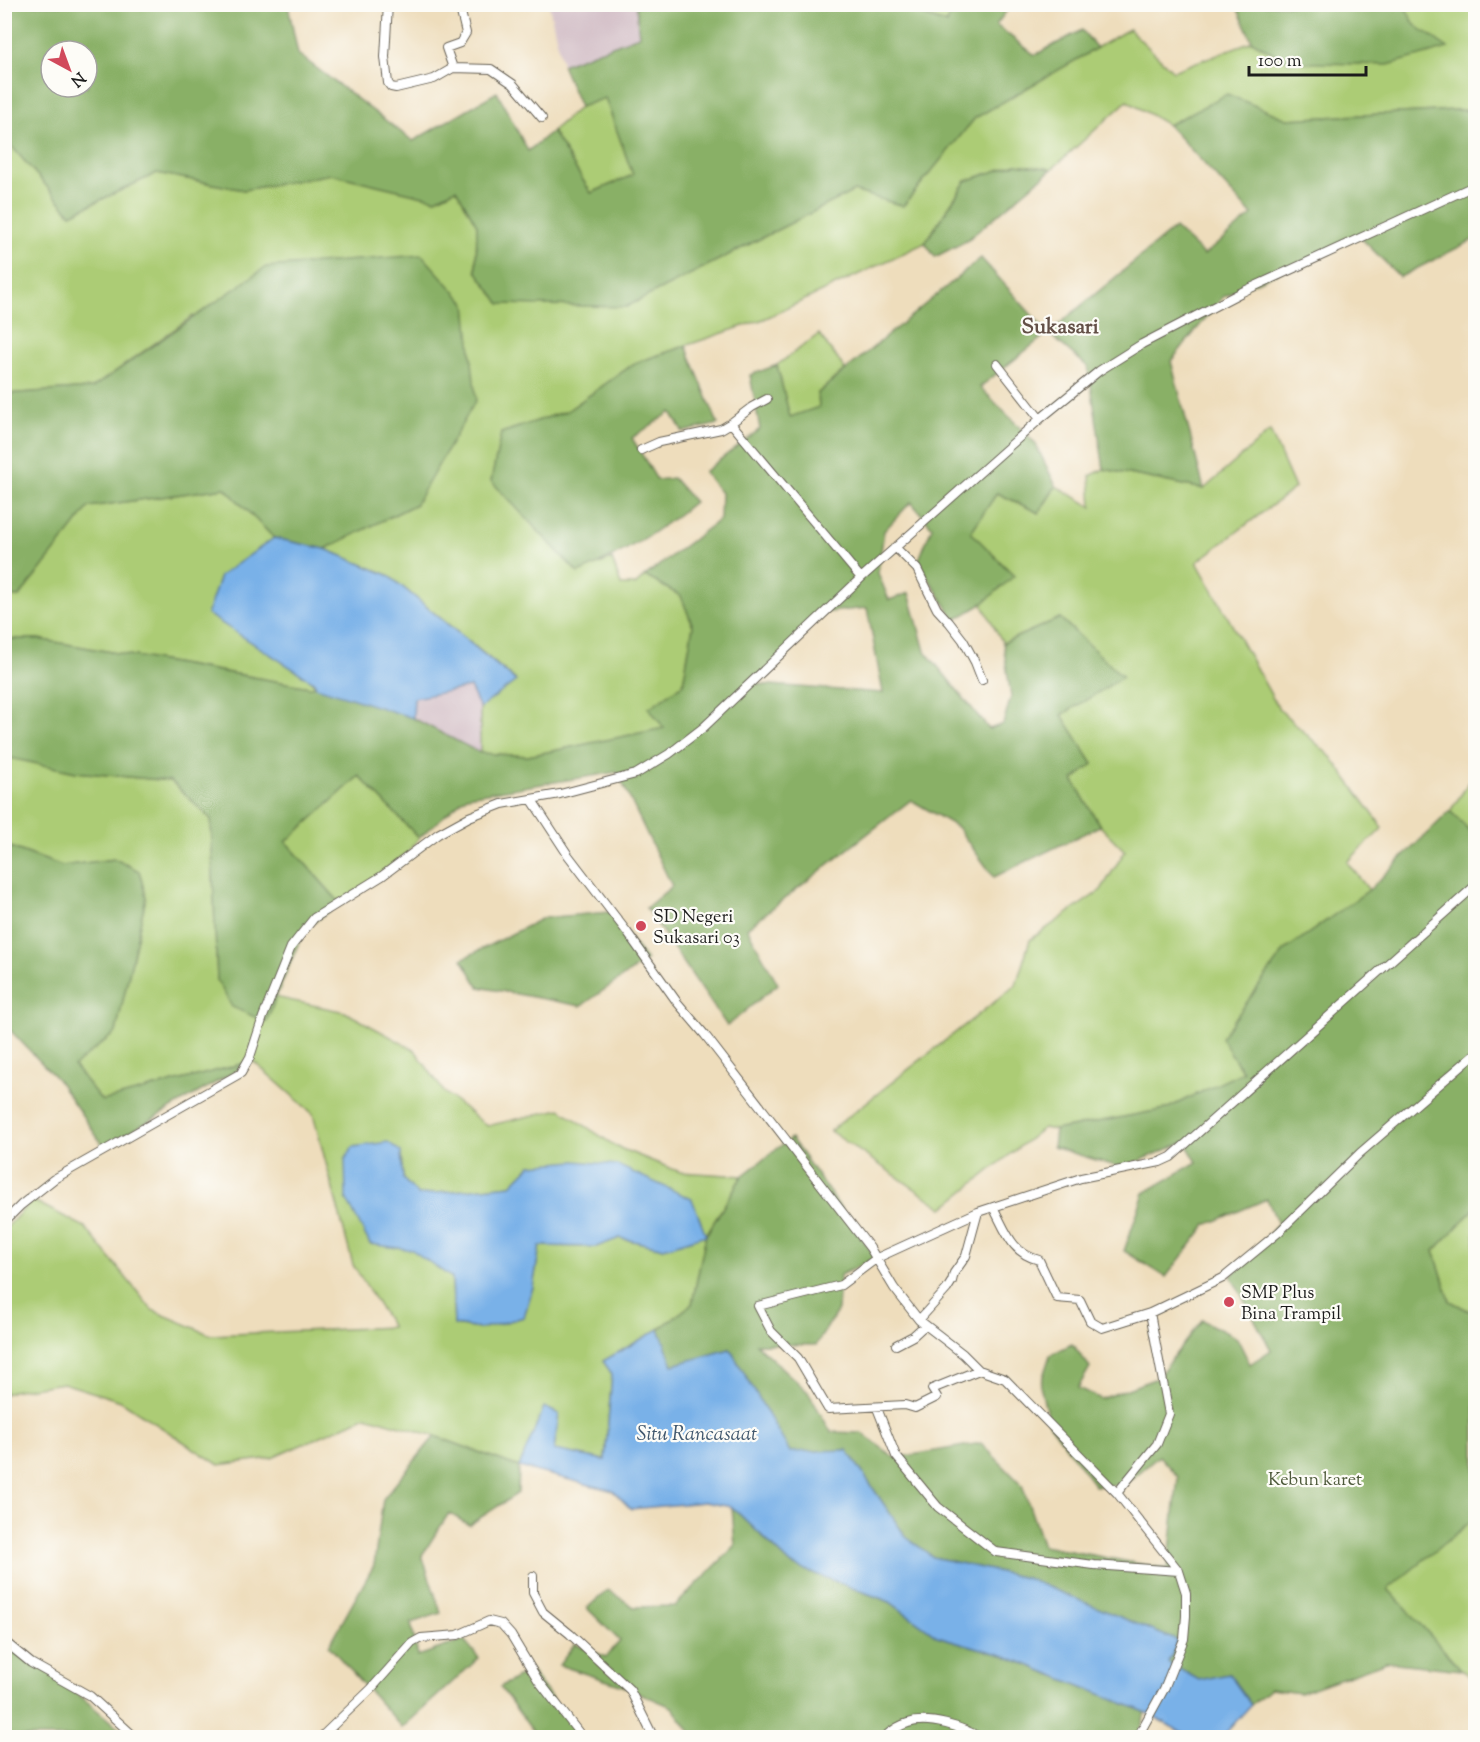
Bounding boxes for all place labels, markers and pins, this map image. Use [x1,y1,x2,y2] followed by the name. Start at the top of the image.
[653,905,740,952] place label: SD Negeri Sukasari 03
[634,919,648,933] marker: SD Negeri Sukasari 03
[1241,1281,1341,1328] place label: SMP Plus Bina Trampil
[1222,1295,1236,1309] marker: SMP Plus Bina Trampil

